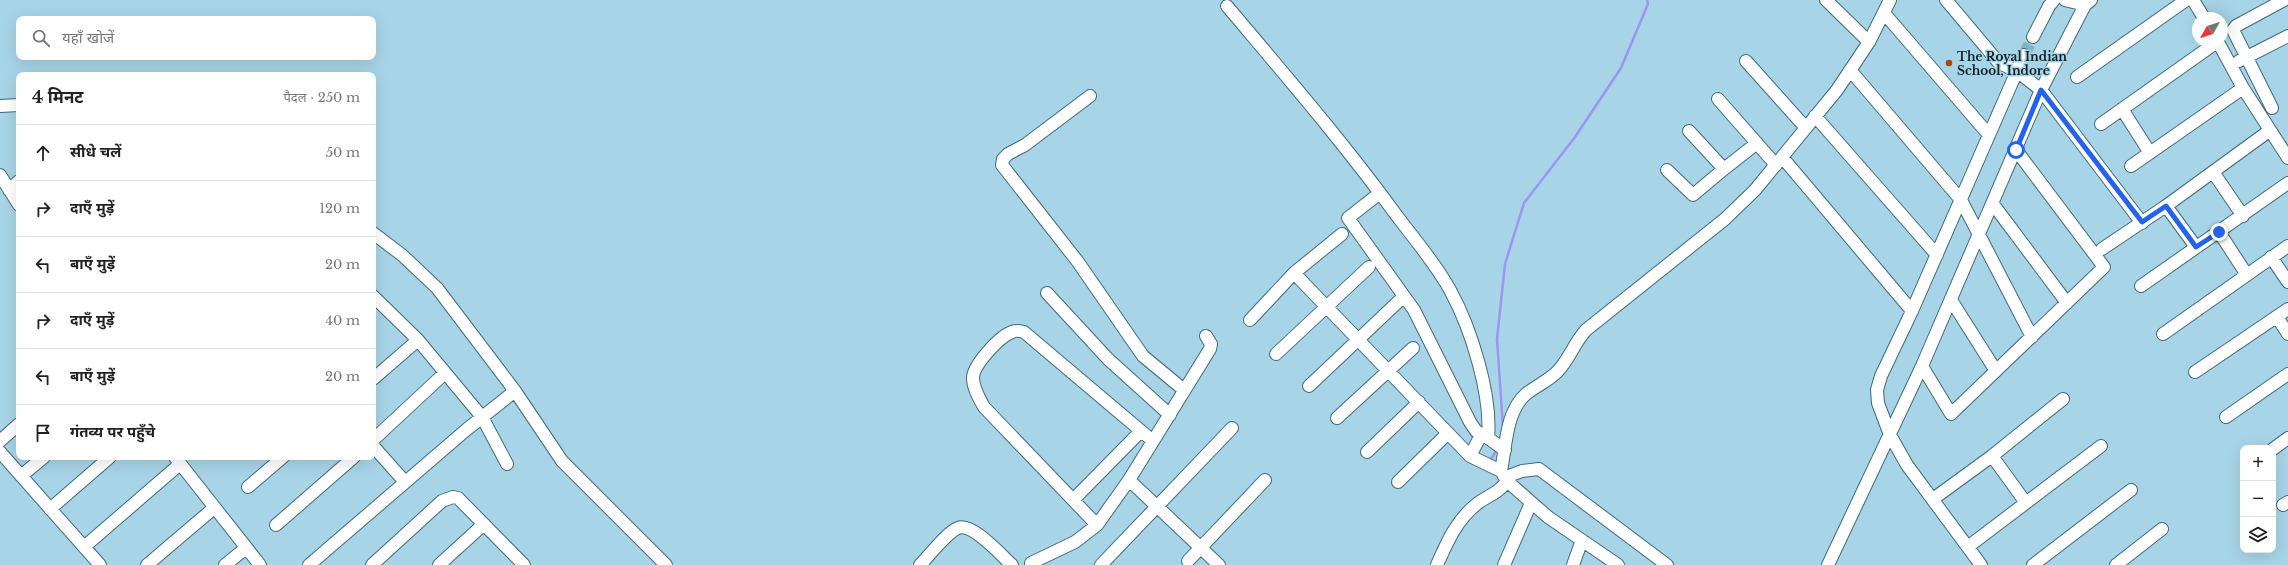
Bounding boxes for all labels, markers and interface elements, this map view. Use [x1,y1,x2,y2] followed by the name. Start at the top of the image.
[2192,12,2228,48] north arrow
[16,16,376,60] search box
[30,27,52,49] icon: search
[62,28,114,47] text: यहाँ खोजें
[1957,49,2067,78] place label: The Royal Indian School, Indore
[1944,58,1954,68] marker: The Royal Indian School, Indore
[32,87,84,108] text: 4 मिनट
[283,89,360,106] text: पैदल · 250 m
[2007,141,2025,159] route start
[32,142,54,164] icon: ahead
[70,142,121,161] text: सीधे चलें
[326,144,360,161] text: 50 m
[32,198,54,220] icon: right
[70,198,114,217] text: दाएँ मुड़ें
[319,200,360,217] text: 120 m
[2210,223,2228,241] route end
[32,254,54,276] icon: left
[70,254,115,273] text: बाएँ मुड़ें
[325,256,360,273] text: 20 m
[32,310,54,332] icon: right
[70,310,114,329] text: दाएँ मुड़ें
[325,312,360,329] text: 40 m
[32,366,54,388] icon: left
[70,366,115,385] text: बाएँ मुड़ें
[325,368,360,385] text: 20 m
[32,422,54,444] icon: arrive
[70,422,155,441] text: गंतव्य पर पहुँचे
[2240,445,2276,553] map controls
[2240,445,2276,481] button: +
[2240,481,2276,517] button: −
[2240,517,2276,553] button: layers

